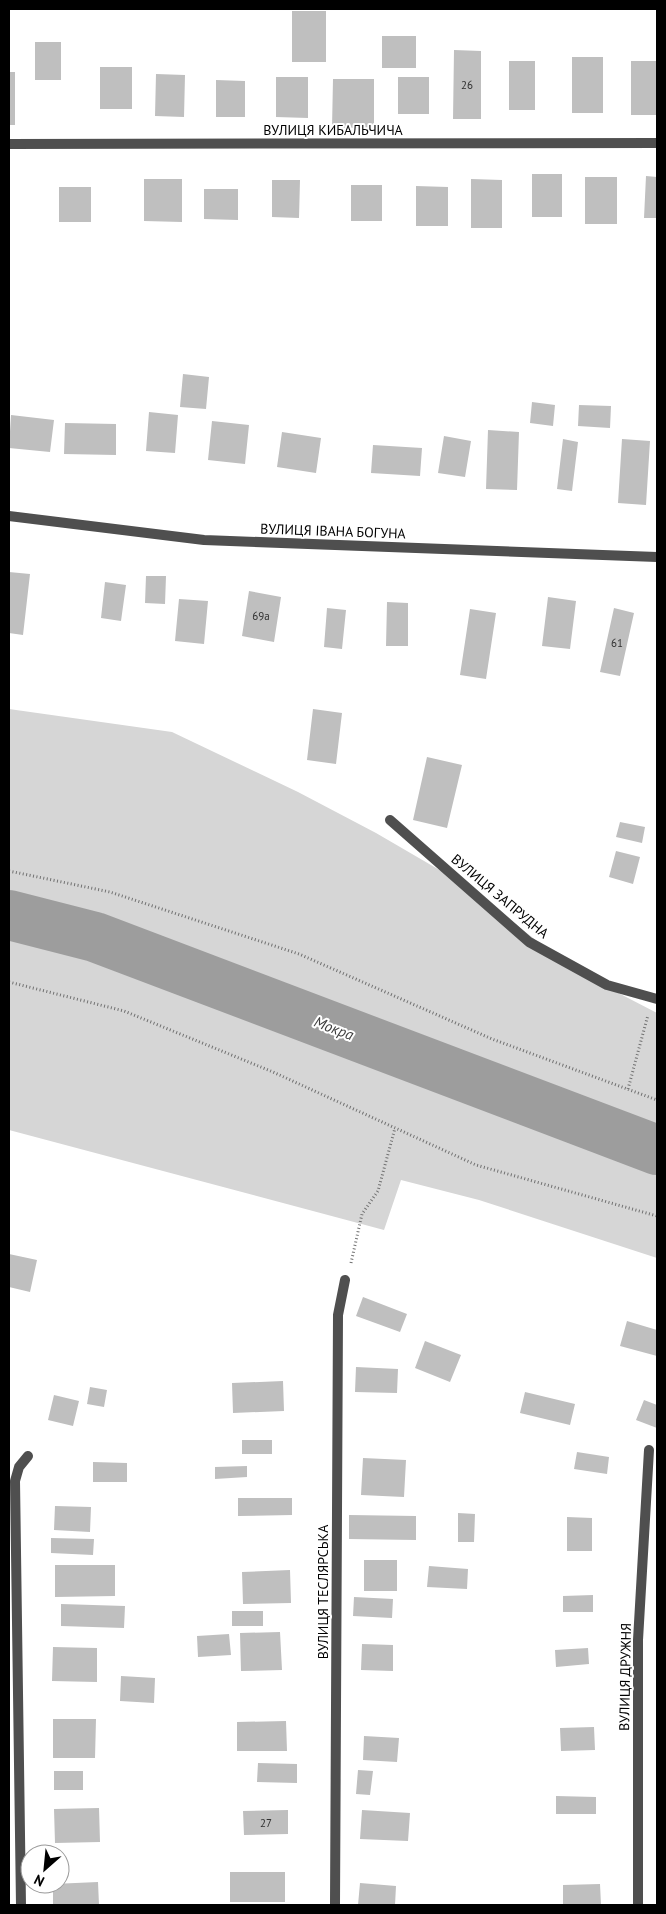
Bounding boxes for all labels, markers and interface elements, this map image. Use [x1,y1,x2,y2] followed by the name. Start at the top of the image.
[461,78,473,92] house number: 26
[263,121,404,139] street label: ВУЛИЦЯ КИБАЛЬЧИЧА
[260,519,407,543] street label: ВУЛИЦЯ ІВАНА БОГУНА
[252,609,270,623] house number: 69а
[611,636,623,650] house number: 61
[448,850,553,943] street label: ВУЛИЦЯ ЗАПРУДНА
[312,1012,357,1044] water label: Мокра
[314,1524,332,1659] street label: ВУЛИЦЯ ТЕСЛЯРСЬКА
[615,1623,635,1731] street label: ВУЛИЦЯ ДРУЖНЯ
[260,1816,272,1830] house number: 27
[20,1844,70,1894] north arrow
[31,1870,47,1891] text: N

